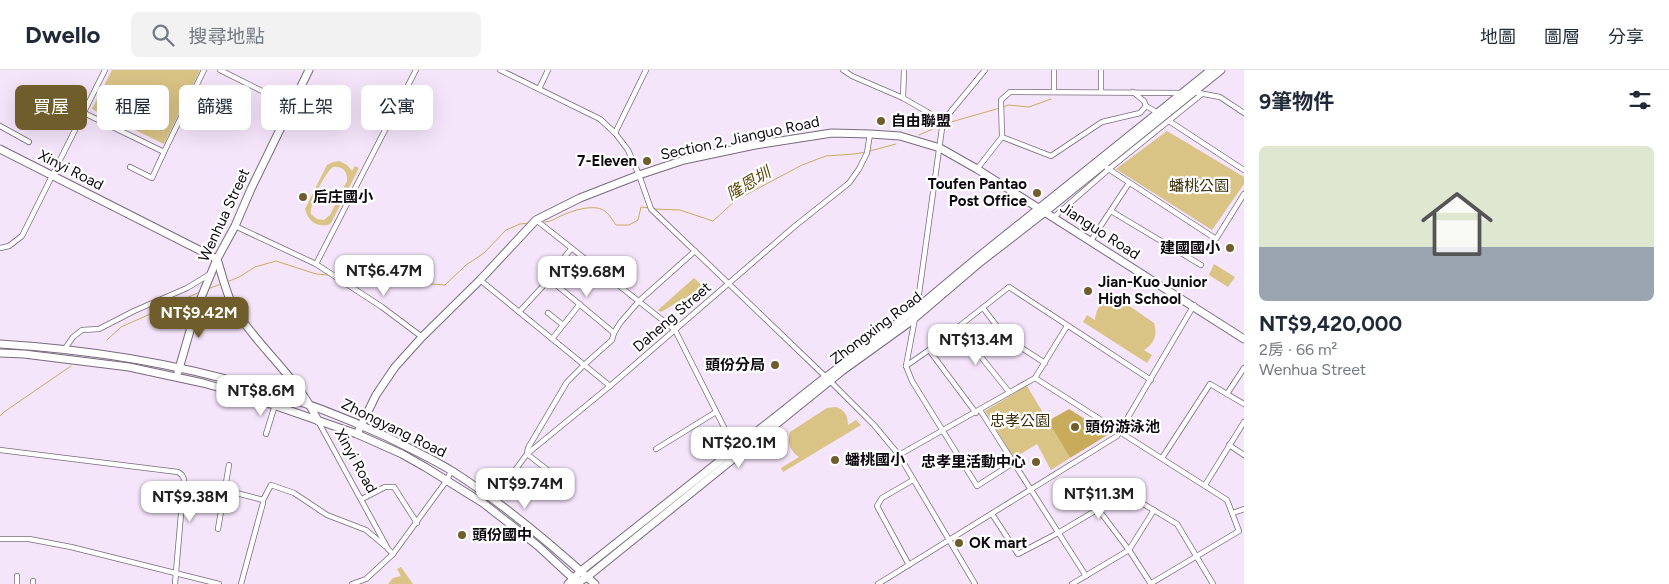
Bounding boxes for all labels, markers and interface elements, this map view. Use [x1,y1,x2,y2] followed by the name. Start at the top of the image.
[131,12,481,57] search box
[25,20,101,49] text: Dwello
[149,21,177,49] icon: search
[189,25,265,48] text: 搜尋地點
[1480,26,1516,48] text: 地圖
[1544,26,1580,48] text: 圖層
[1608,26,1644,48] text: 分享
[15,85,87,130] chip: 買屋
[97,85,169,130] chip: 租屋
[179,85,251,130] chip: 篩選
[261,85,351,130] chip: 新上架
[361,85,433,130] chip: 公寓
[1626,86,1654,114] icon: filters
[1259,89,1334,114] text: 9筆物件
[659,112,821,164] street label: Section 2, Jianguo Road
[891,112,951,130] place label: 自由聯盟
[875,115,887,127] marker: 自由聯盟
[35,146,107,194] street label: Xinyi Road
[577,152,637,170] place label: 7-Eleven
[641,155,653,167] marker: 7-Eleven
[723,162,775,204] water label: 隆恩圳
[195,165,254,264] street label: Wenhua Street
[928,175,1028,210] place label: Toufen Pantao Post Office
[1169,177,1229,195] park label: 蟠桃公園
[1412,179,1502,269] icon: home
[1031,187,1043,199] marker: Toufen Pantao Post Office
[313,188,374,206] place label: 后庄國小
[297,191,309,203] marker: 后庄國小
[1057,199,1143,263] street label: Jianguo Road
[1160,239,1221,257] place label: 建國國小
[1224,242,1236,254] marker: 建國國小
[332,254,436,297] pin: NT$6.47M
[535,256,639,298] pin: NT$9.68M
[346,261,422,280] text: NT$6.47M
[549,262,625,281] text: NT$9.68M
[1098,273,1207,308] place label: Jian-Kuo Junior High School
[629,278,715,356] street label: Daheng Street
[1082,285,1094,297] marker: Jian-Kuo Junior High School
[827,288,925,368] street label: Zhongxing Road
[147,296,251,339] pin: NT$9.42M
[161,303,237,322] text: NT$9.42M
[1259,311,1402,336] text: NT$9,420,000
[924,324,1028,366] pin: NT$13.4M
[939,330,1013,349] text: NT$13.4M
[1259,340,1337,359] text: 2房 · 66 m²
[705,356,765,374] place label: 頭份分局
[769,359,781,371] marker: 頭份分局
[1259,360,1366,379] text: Wenhua Street
[215,374,307,417] pin: NT$8.6M
[227,381,295,400] text: NT$8.6M
[339,395,449,461] street label: Zhongyang Road
[990,412,1050,430] park label: 忠孝公園
[1085,418,1160,436] place label: 頭份游泳池
[1069,421,1081,433] marker: 頭份游泳池
[331,426,381,496] street label: Xinyi Road
[687,426,791,469] pin: NT$20.1M
[702,433,776,452] text: NT$20.1M
[845,451,906,469] place label: 蟠桃國小
[921,453,1026,471] place label: 忠孝里活動中心
[829,454,841,466] marker: 蟠桃國小
[1030,456,1042,468] marker: 忠孝里活動中心
[473,468,577,510] pin: NT$9.74M
[487,474,563,493] text: NT$9.74M
[1047,478,1151,520] pin: NT$11.3M
[138,480,242,523] pin: NT$9.38M
[1064,484,1134,503] text: NT$11.3M
[152,487,228,506] text: NT$9.38M
[472,526,532,544] place label: 頭份國中
[456,529,468,541] marker: 頭份國中
[969,534,1027,552] place label: OK mart
[953,537,965,549] marker: OK mart

